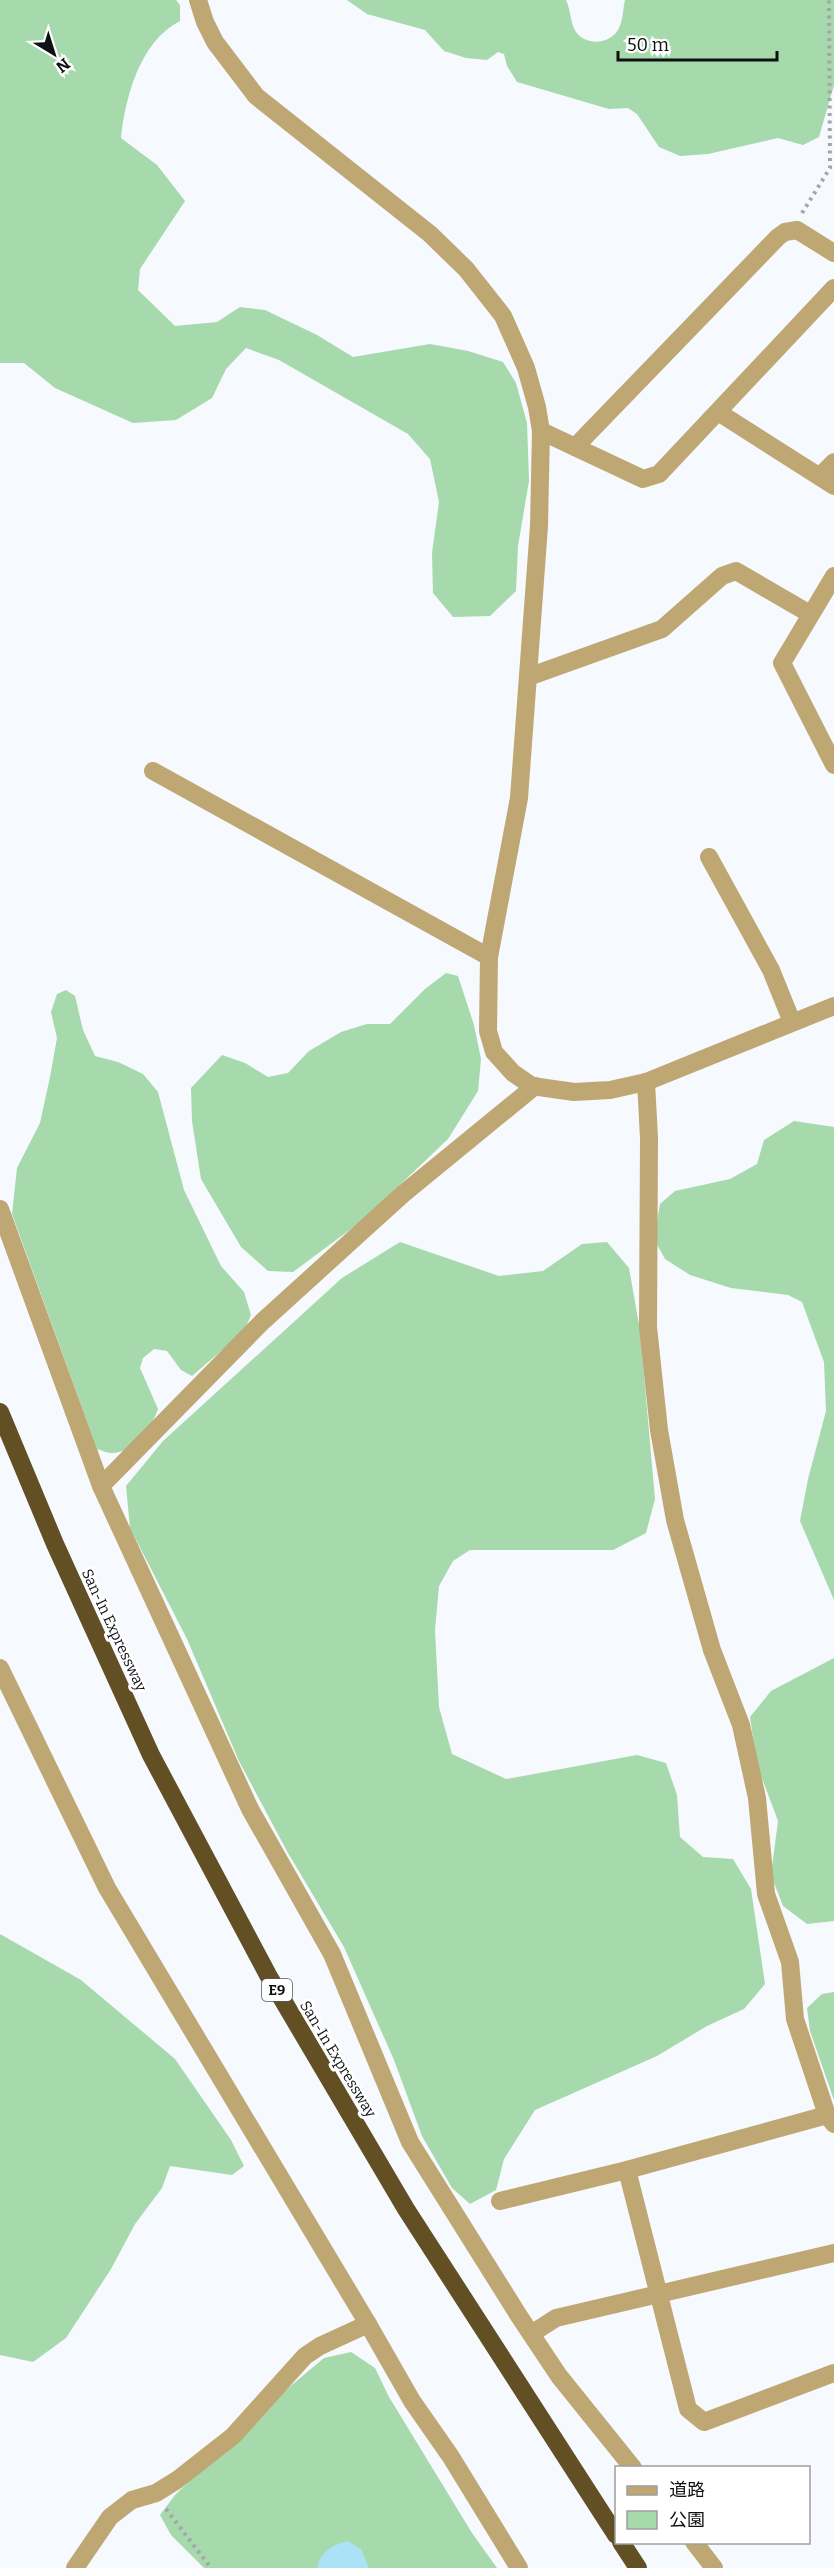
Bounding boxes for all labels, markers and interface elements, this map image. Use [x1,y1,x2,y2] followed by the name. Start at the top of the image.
[24,24,84,84] north arrow
[618,24,777,62] scale bar
[627,34,669,56] text: 50 m
[52,54,74,77] text: N
[78,1566,150,1694] street label: San-In Expressway
[262,1979,292,2001] road number: E9
[296,1997,380,2121] street label: San-In Expressway
[615,2466,810,2544] legend
[669,2479,705,2501] text: 道路
[669,2509,705,2531] text: 公園

